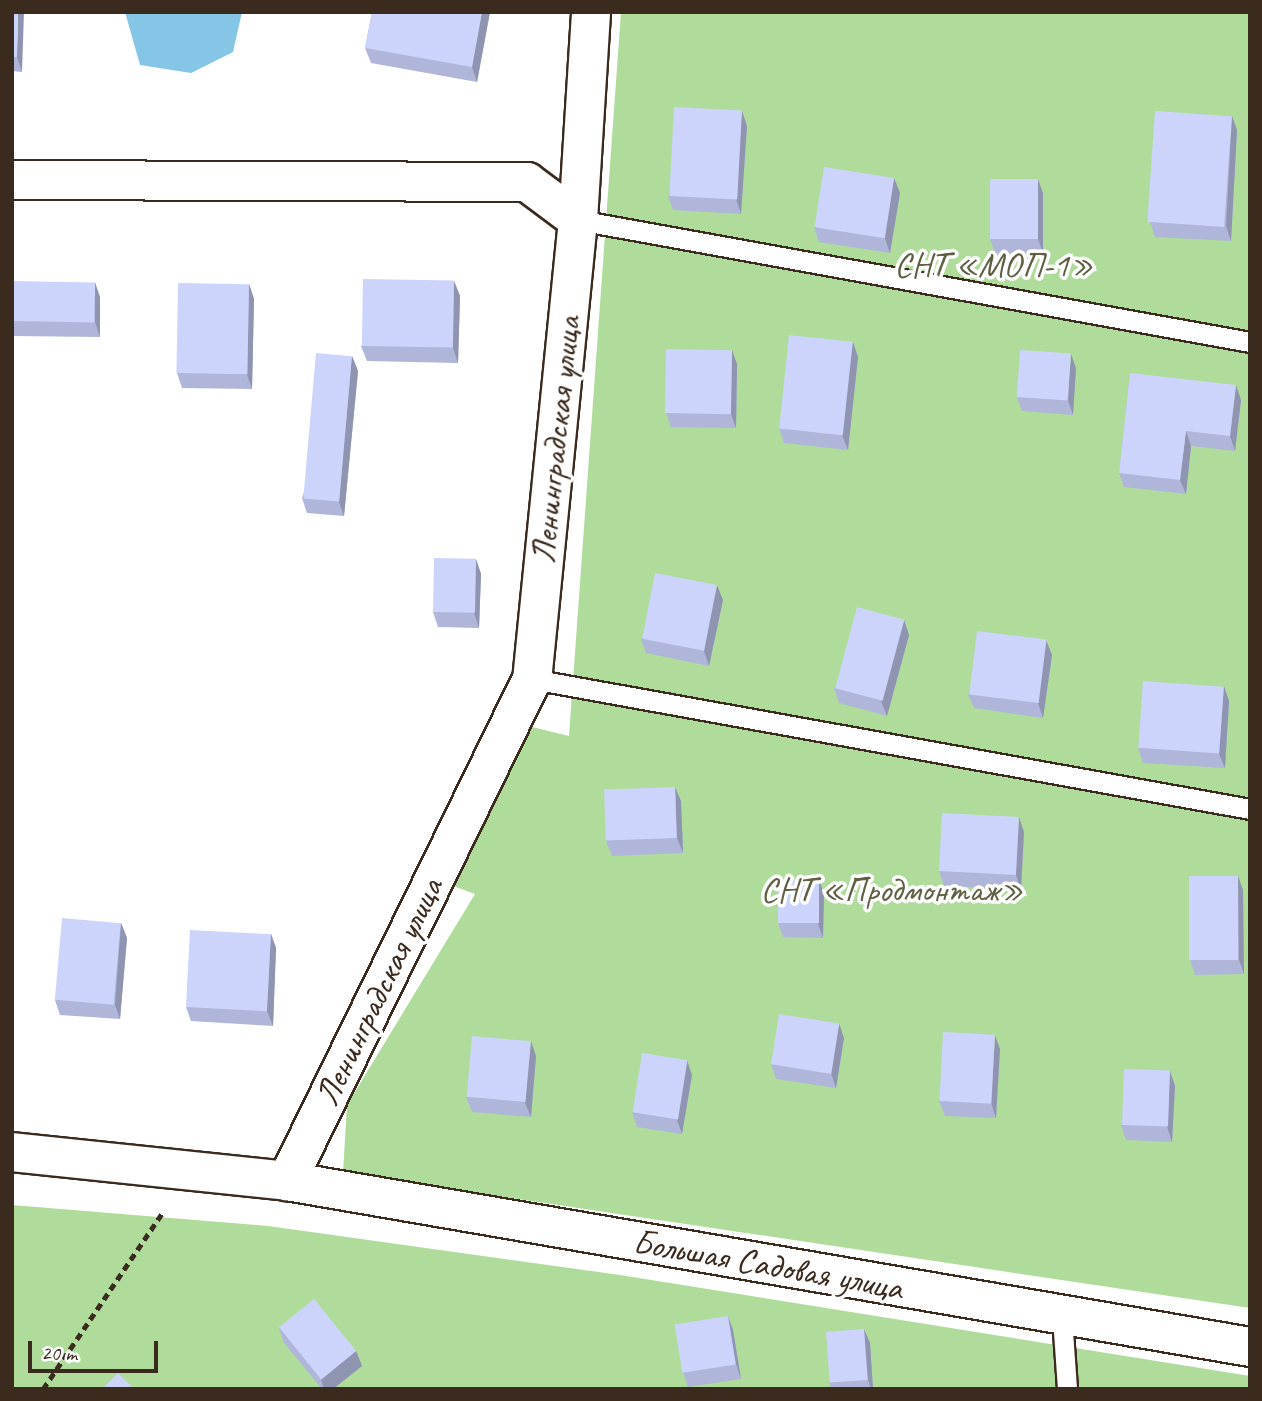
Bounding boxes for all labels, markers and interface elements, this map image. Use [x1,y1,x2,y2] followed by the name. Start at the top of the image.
[894,244,1094,286] park label: СНТ «МОП-1»
[522,313,590,567] street label: Ленинградская улица
[761,869,1023,911] park label: СНТ «Продмонтаж»
[305,870,453,1114] street label: Ленинградская улица
[629,1220,907,1310] street label: Большая Садовая улица
[32,1328,161,1372] scale bar
[41,1340,77,1366] text: 20 m

